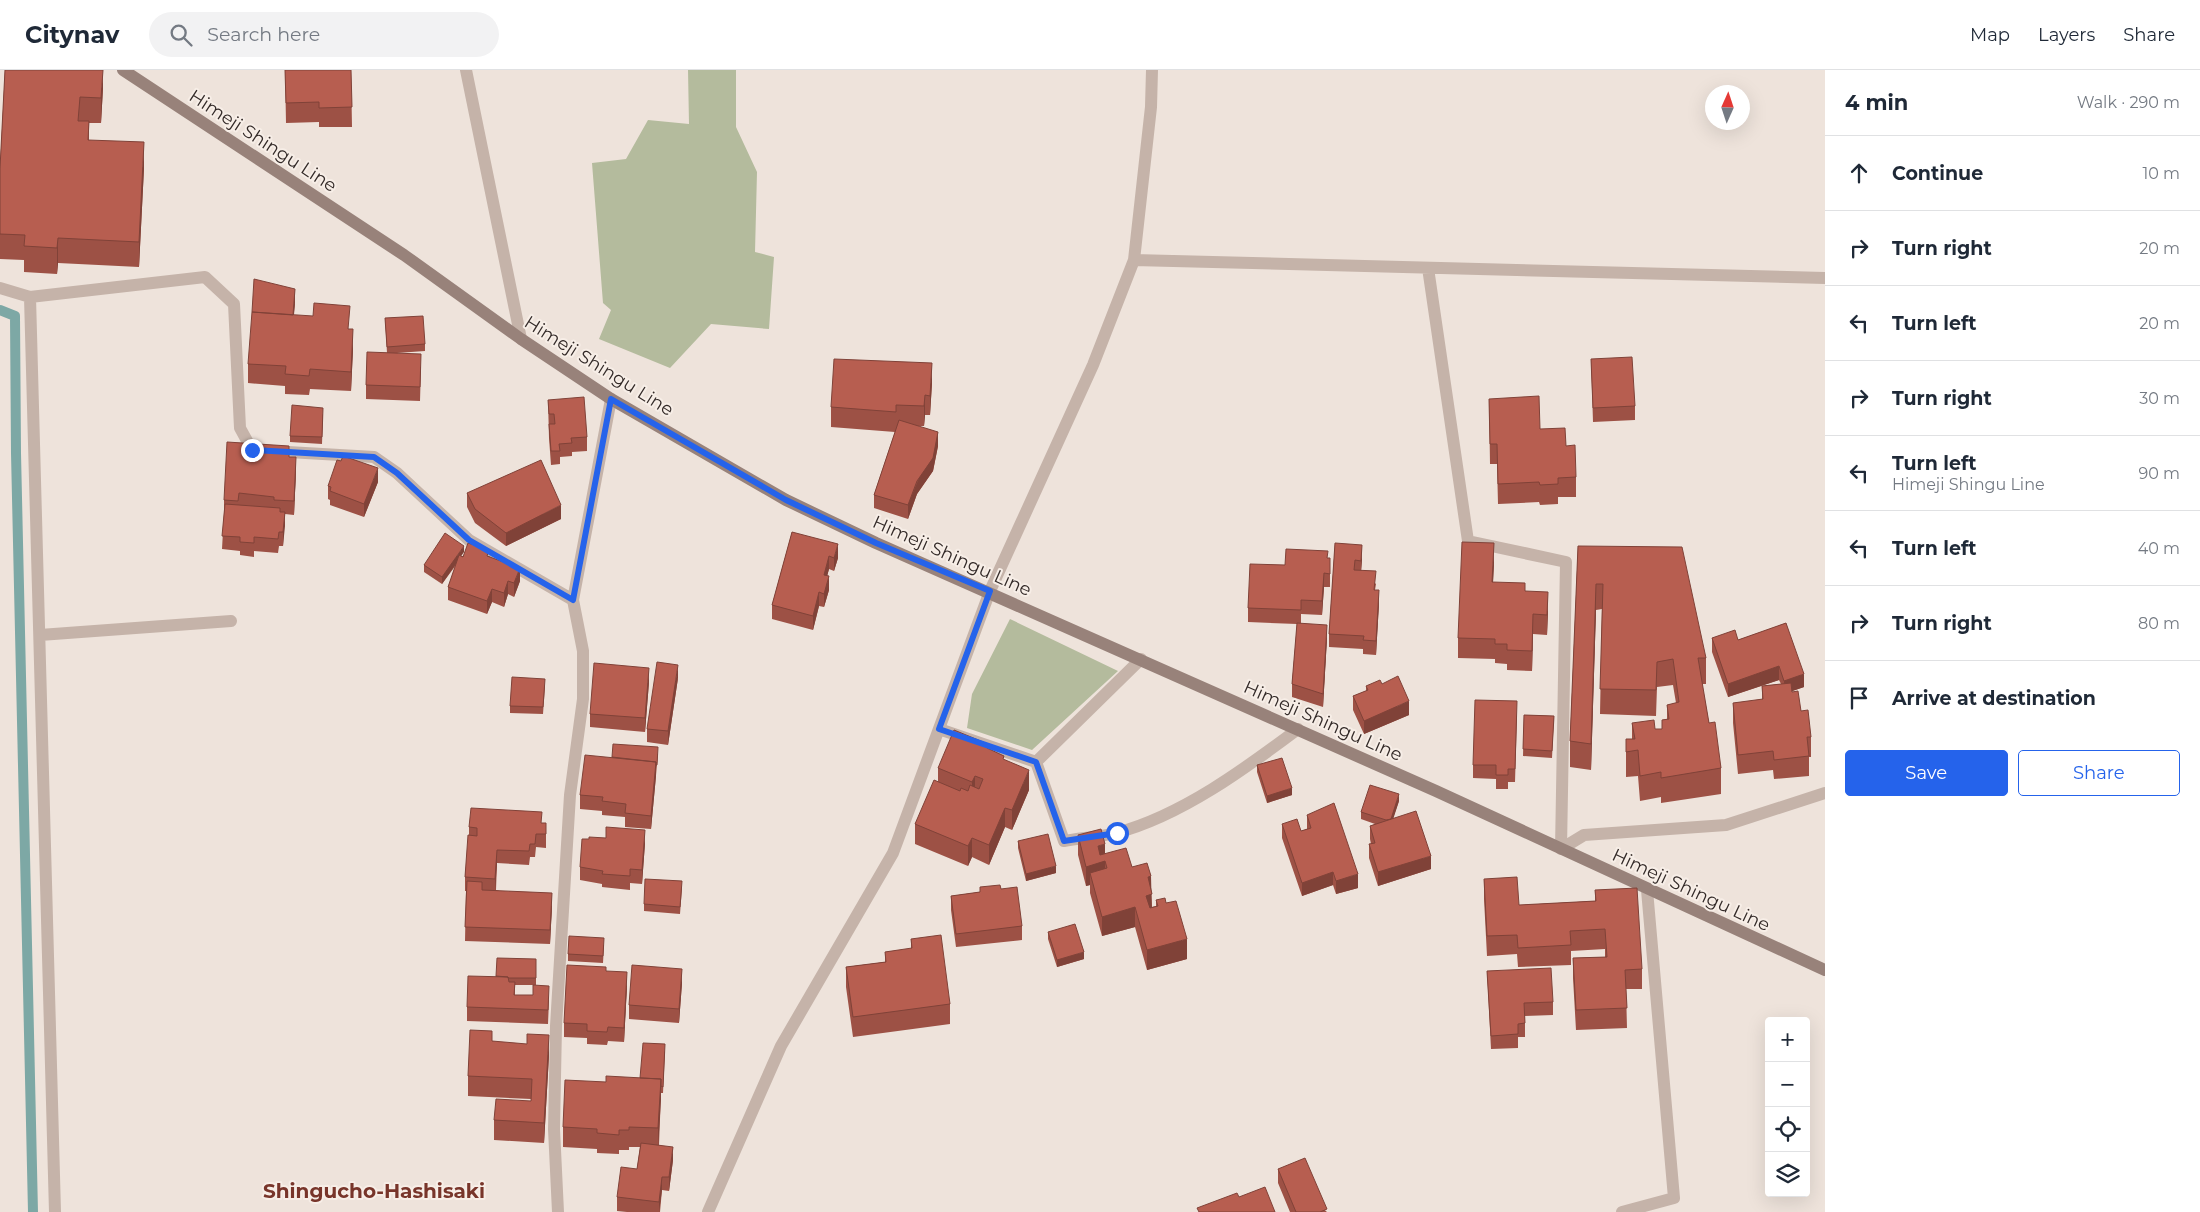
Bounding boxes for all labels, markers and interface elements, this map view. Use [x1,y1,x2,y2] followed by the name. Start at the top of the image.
[149,12,499,57] search box
[25,20,119,49] text: Citynav
[167,21,195,49] icon: search
[207,23,320,46] text: Search here
[1970,24,2010,46] text: Map
[2038,24,2095,46] text: Layers
[2123,24,2175,46] text: Share
[185,85,341,197] street label: Himeji Shingu Line
[1705,85,1750,130] north arrow
[1845,90,1908,115] text: 4 min
[2077,93,2180,112] text: Walk · 290 m
[1845,159,1873,187] icon: ahead
[1892,162,1983,185] text: Continue
[2142,164,2180,183] text: 10 m
[1845,234,1873,262] icon: right
[1892,237,1992,260] text: Turn right
[2139,239,2180,258] text: 20 m
[1845,309,1873,337] icon: left
[520,311,678,421] street label: Himeji Shingu Line
[1892,312,1977,335] text: Turn left
[2139,314,2180,333] text: 20 m
[1845,384,1873,412] icon: right
[1892,387,1992,410] text: Turn right
[2139,389,2180,408] text: 30 m
[241,439,264,462] route end
[1892,452,1977,475] text: Turn left
[1845,459,1873,487] icon: left
[2138,464,2180,483] text: 90 m
[1892,475,2045,494] text: Himeji Shingu Line
[869,511,1035,601] street label: Himeji Shingu Line
[1845,534,1873,562] icon: left
[1892,537,1977,560] text: Turn left
[2138,539,2180,558] text: 40 m
[1845,609,1873,637] icon: right
[1892,612,1992,635] text: Turn right
[2138,614,2180,633] text: 80 m
[1240,676,1406,766] street label: Himeji Shingu Line
[1845,684,1873,712] icon: arrive
[1892,687,2096,710] text: Arrive at destination
[1845,750,2008,796] button: Save
[2018,750,2180,796] button: Share
[1106,822,1129,845] route start
[1609,844,1774,936] street label: Himeji Shingu Line
[1765,1017,1810,1197] map controls
[1765,1017,1810,1062] button: +
[1765,1062,1810,1107] button: −
[1765,1107,1810,1152] button: locate
[1765,1152,1810,1197] button: layers
[263,1179,485,1203] district label: Shingucho-Hashisaki

